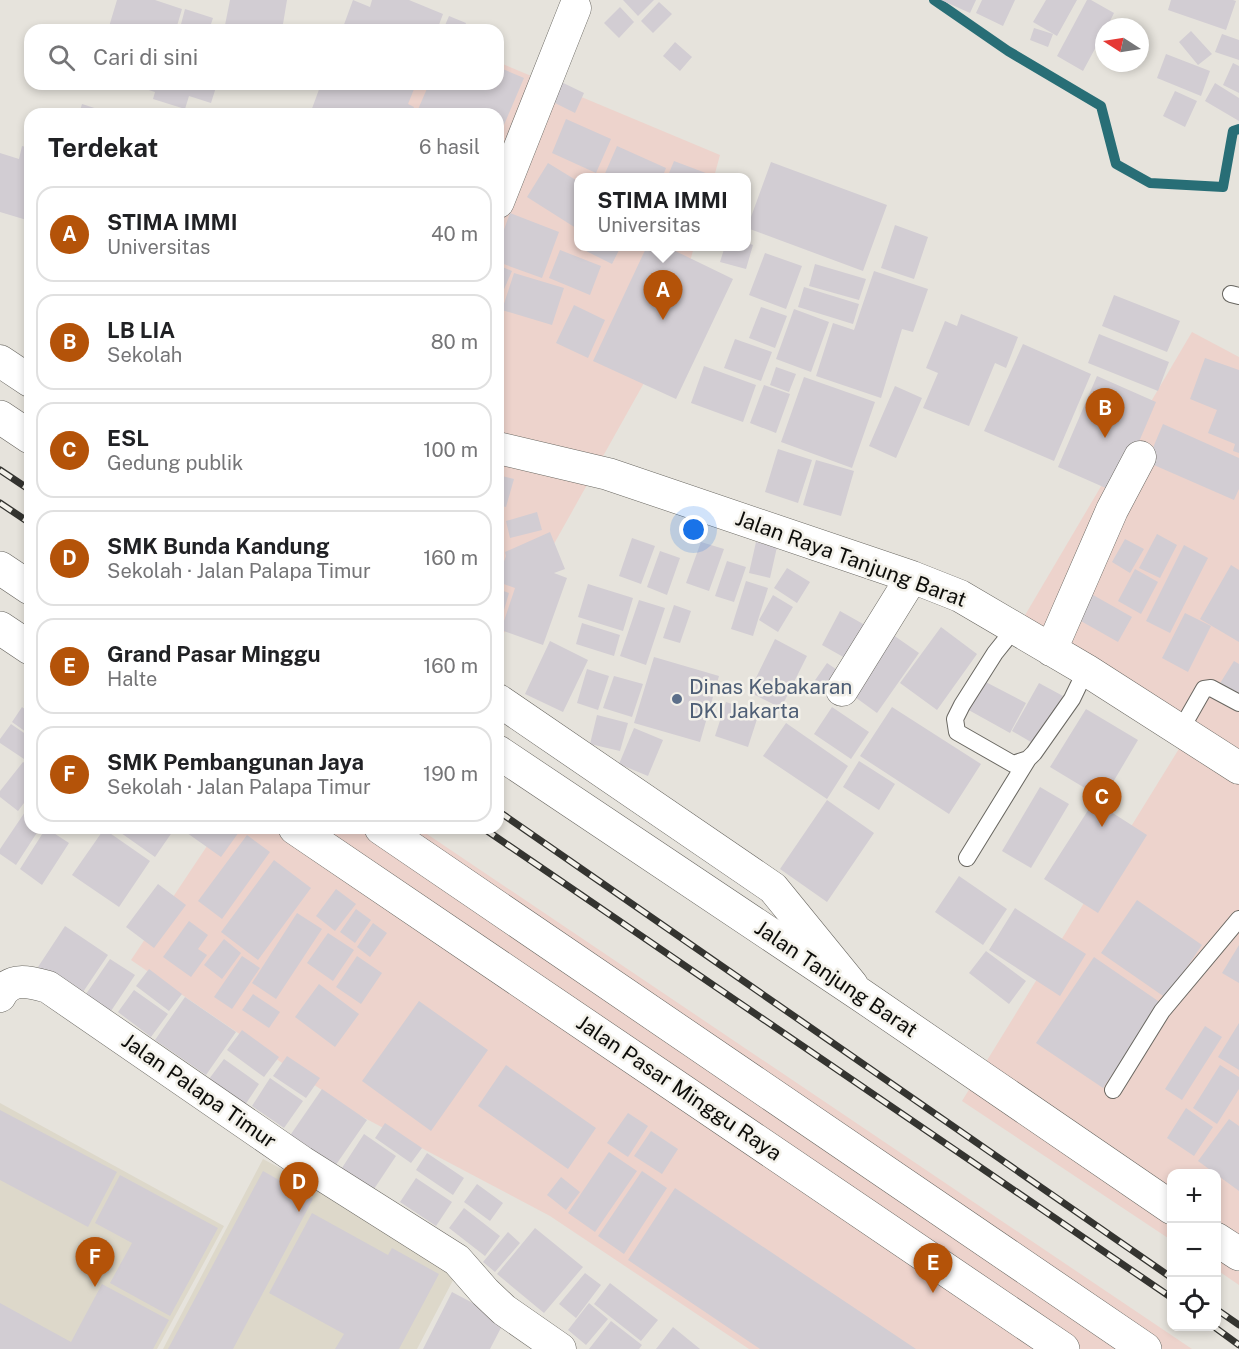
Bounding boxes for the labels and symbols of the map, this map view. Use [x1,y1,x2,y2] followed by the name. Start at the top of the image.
[1095,18,1149,72] north arrow
[644,270,682,320] pin: A
[1086,388,1124,438] pin: B
[732,505,970,612] street label: Jalan Raya Tanjung Barat
[679,515,708,544] your location
[689,674,852,723] place label: Dinas Kebakaran DKI Jakarta
[670,692,684,706] marker: Dinas Kebakaran DKI Jakarta
[1082,778,1122,827] pin: C
[750,915,922,1042] street label: Jalan Tanjung Barat
[572,1010,787,1166] street label: Jalan Pasar Minggu Raya
[117,1028,281,1153] street label: Jalan Palapa Timur
[280,1162,318,1212] pin: D
[76,1238,115,1287] pin: F
[914,1244,952,1293] pin: E

